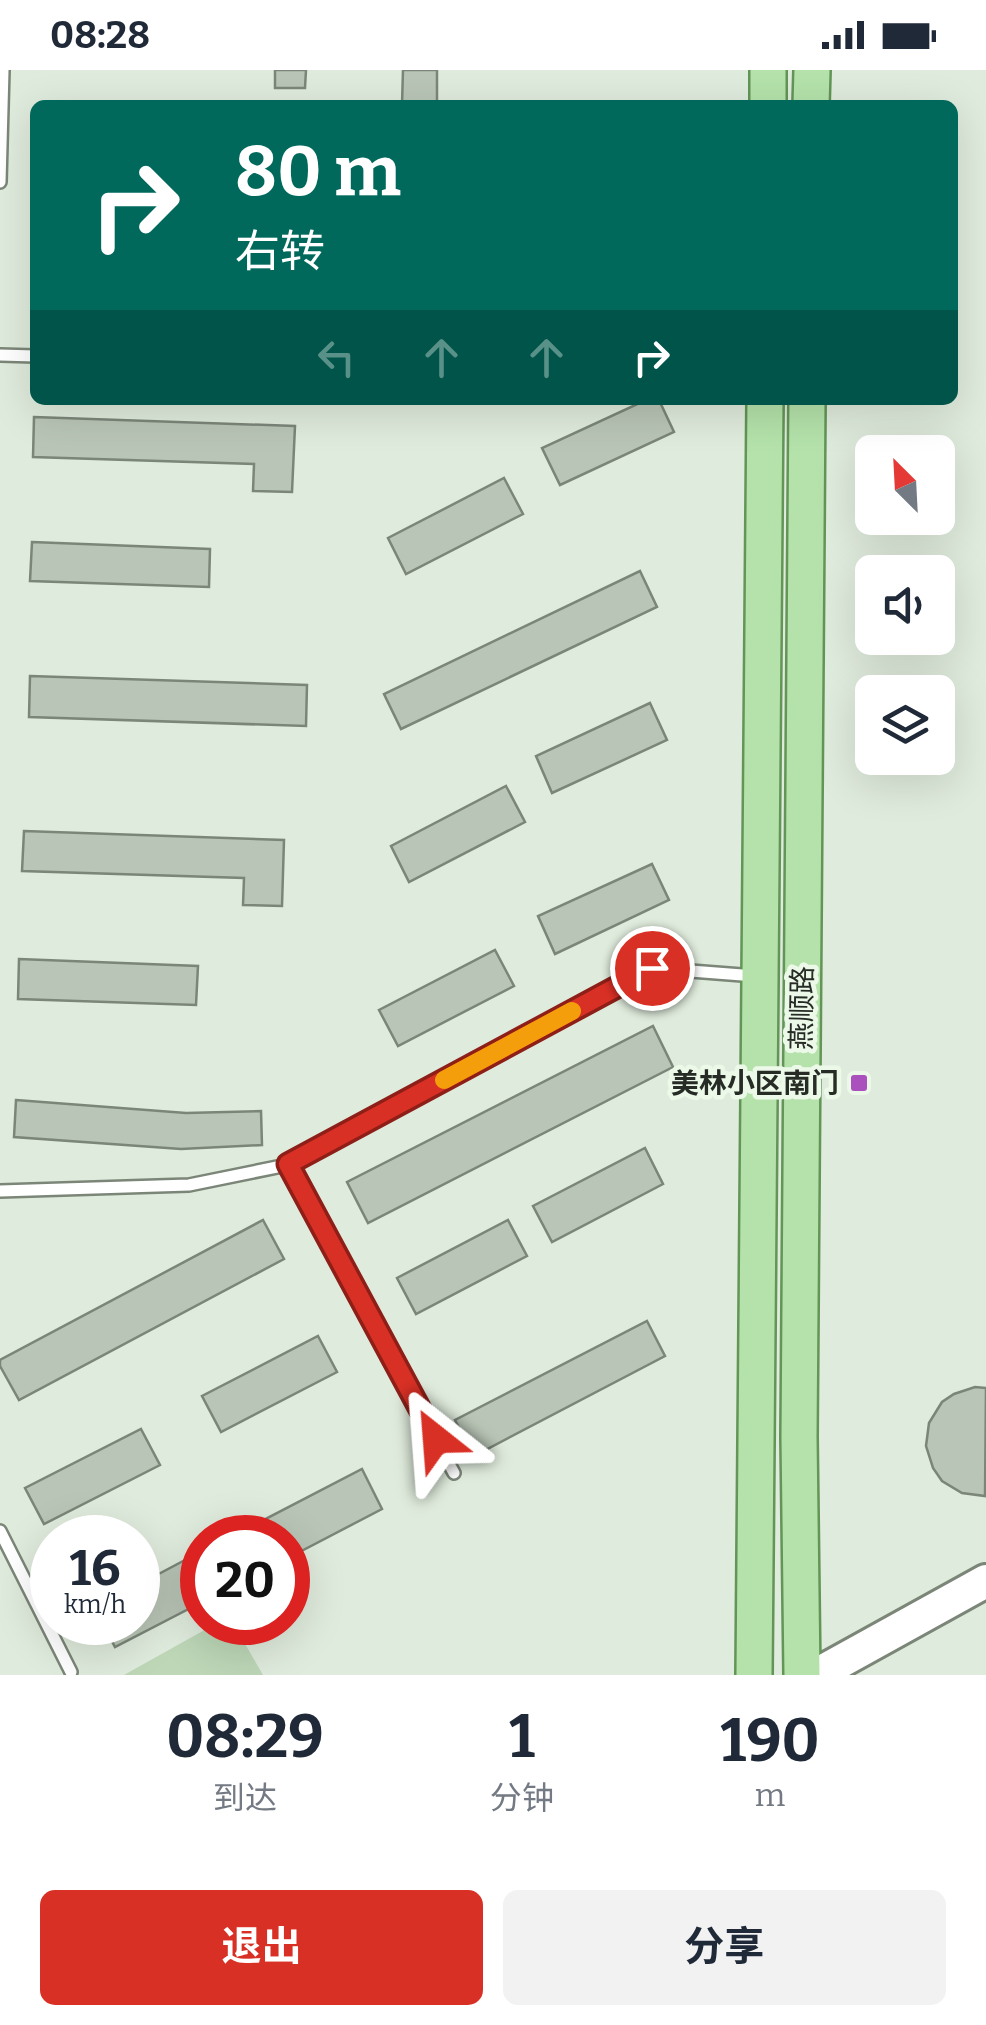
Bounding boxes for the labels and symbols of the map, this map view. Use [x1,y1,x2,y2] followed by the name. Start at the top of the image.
[855,435,955,535] north arrow
[610,926,695,1011] pin
[785,966,819,1050] street label: 燕顺路
[671,1067,839,1100] place label: 美林小区南门
[848,1072,870,1094] marker: 美林小区南门
[384,1387,488,1491] position arrow
[180,1515,310,1645] speed limit sign: 20

